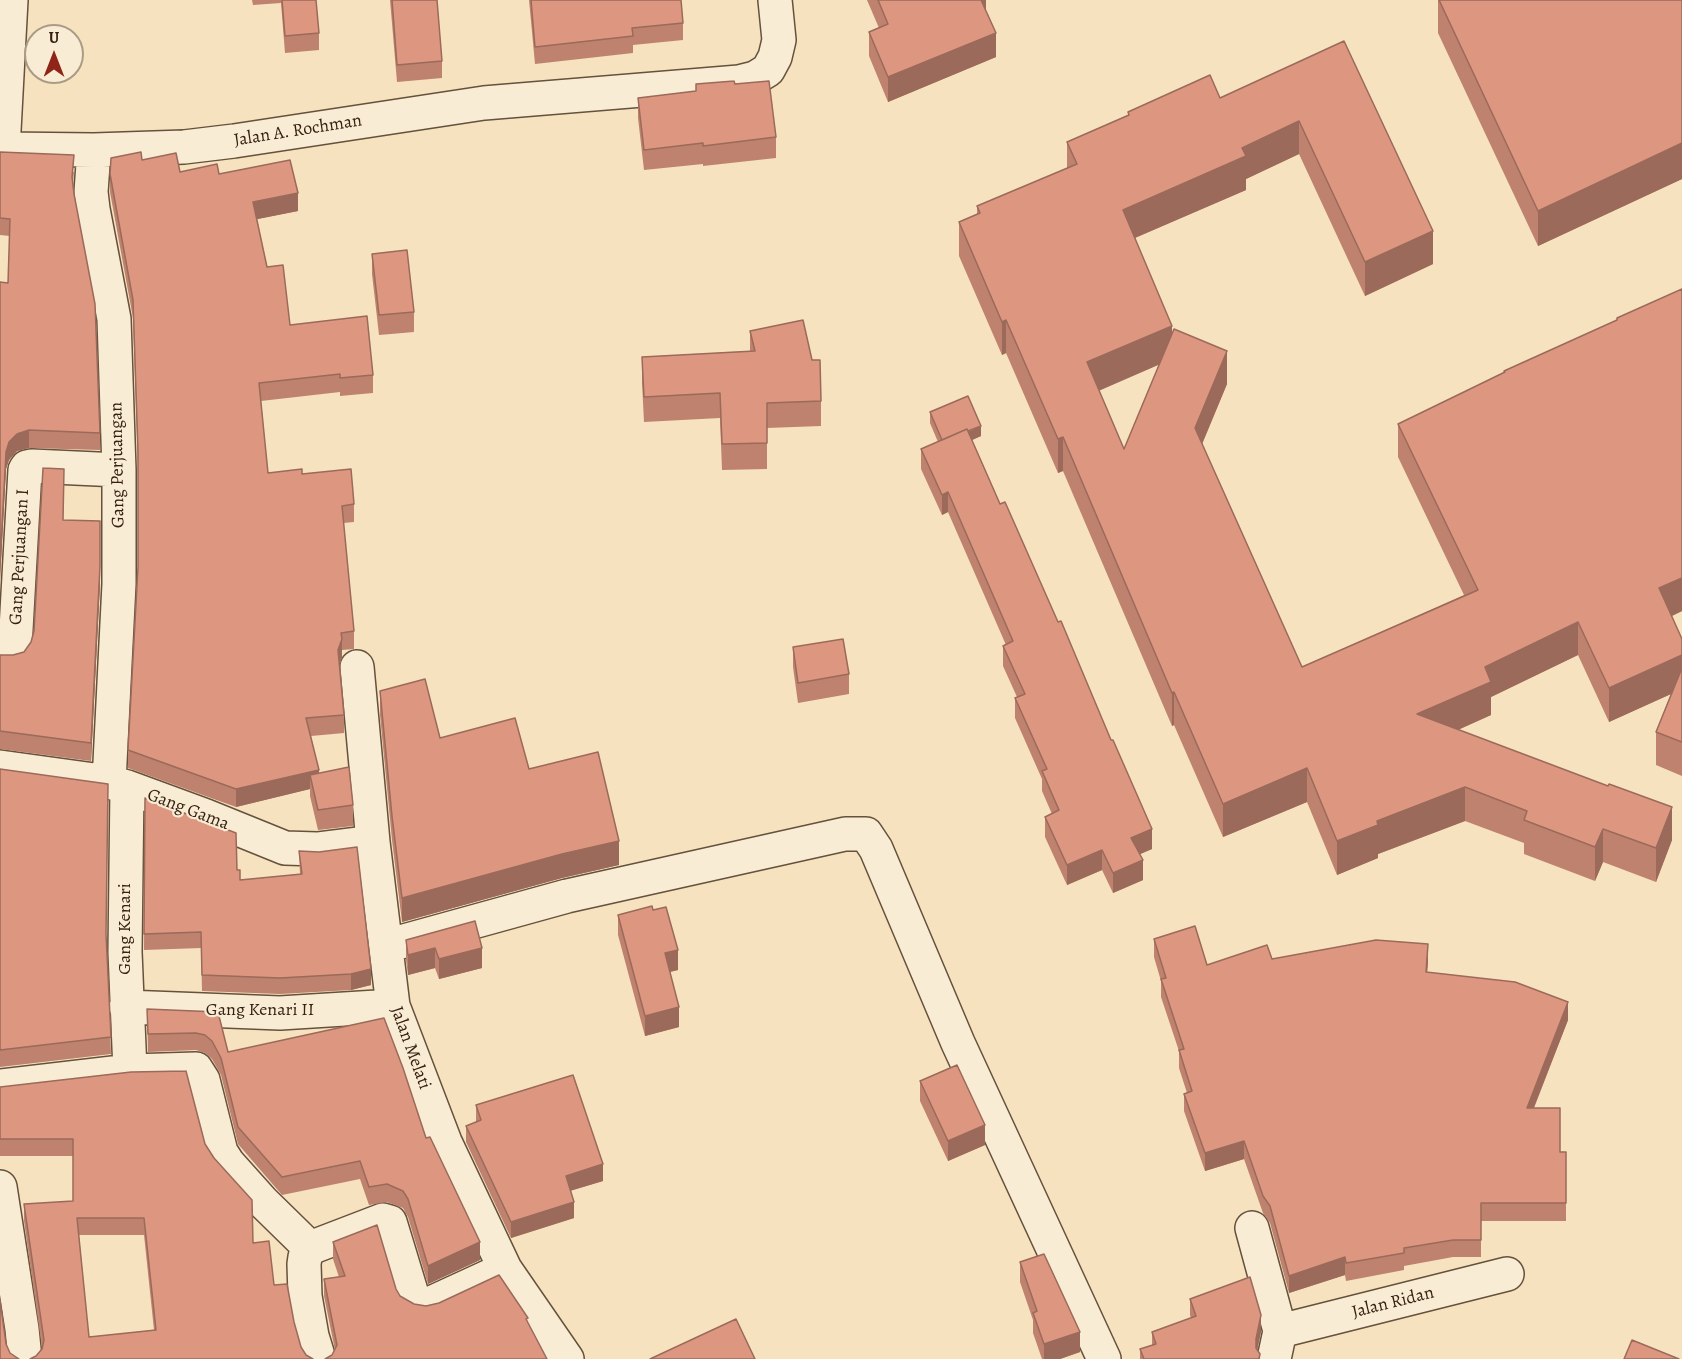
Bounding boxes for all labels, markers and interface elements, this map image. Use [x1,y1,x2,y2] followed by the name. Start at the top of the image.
[24,24,84,84] north arrow
[49,27,59,49] text: U
[232,110,364,152] street label: Jalan A. Rochman
[106,402,130,528] street label: Gang Perjuangan
[6,488,34,626] street label: Gang Perjuangan I
[144,784,232,836] street label: Gang Gama
[115,883,137,975] street label: Gang Kenari
[206,1000,314,1022] street label: Gang Kenari II
[385,1004,435,1092] street label: Jalan Melati
[1350,1282,1436,1324] street label: Jalan Ridan

